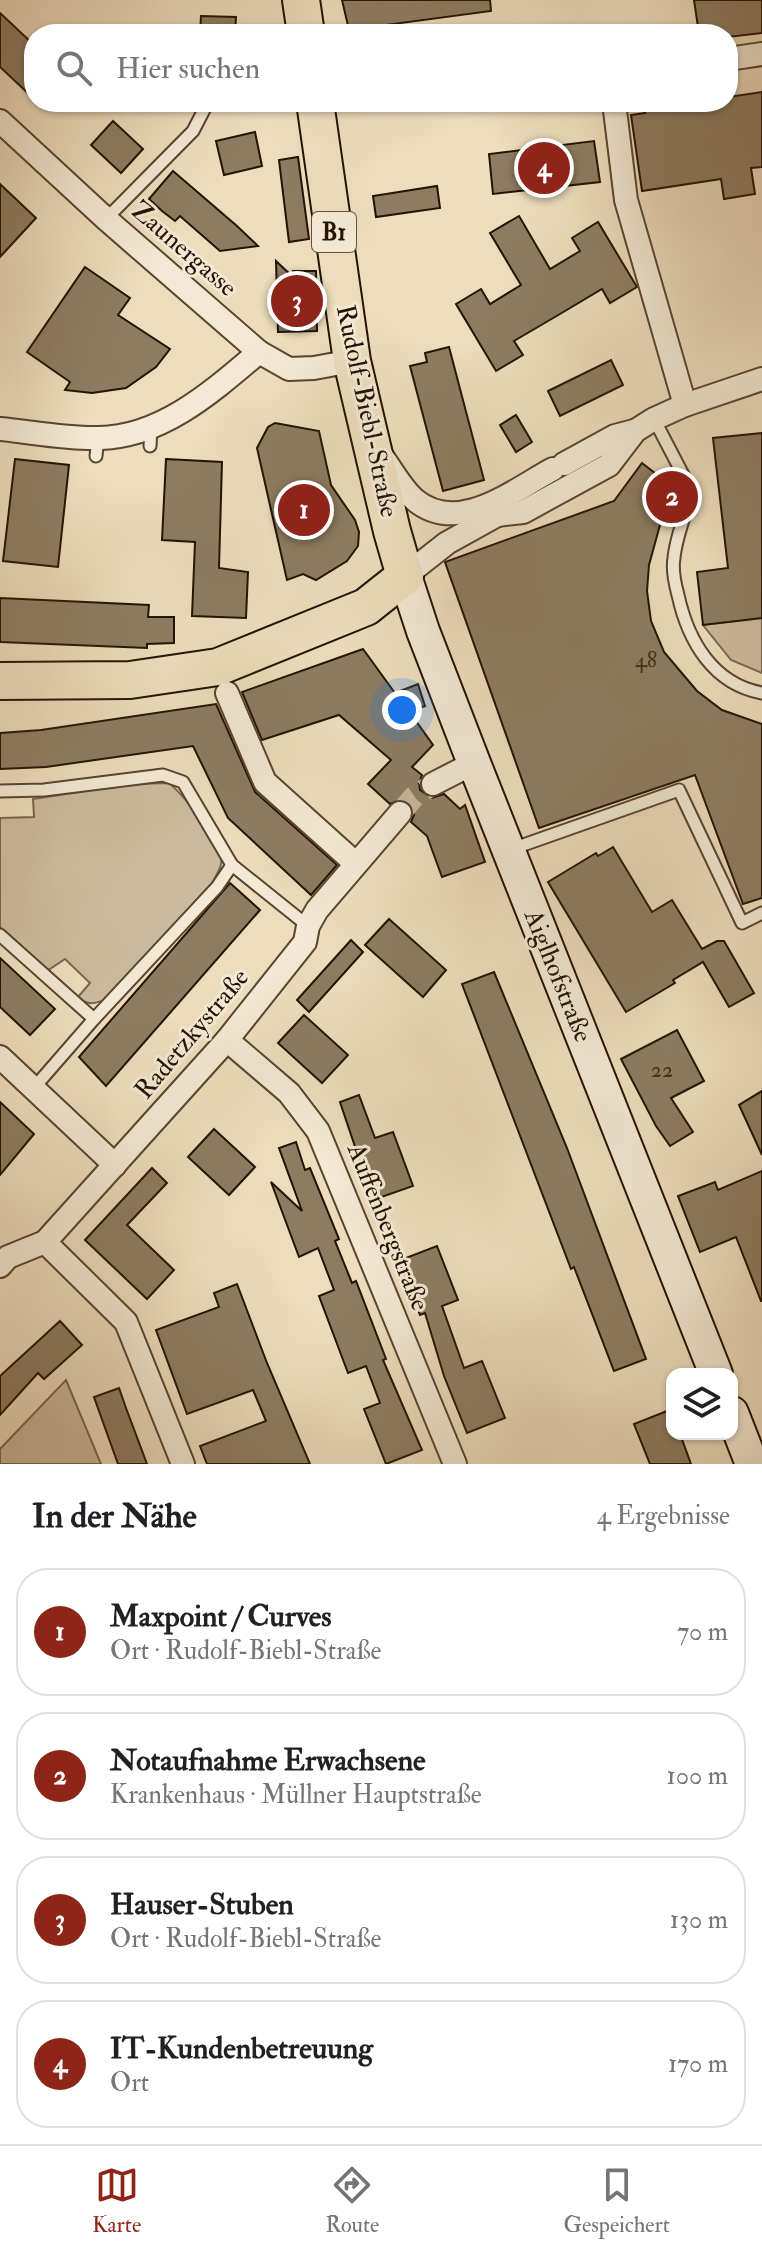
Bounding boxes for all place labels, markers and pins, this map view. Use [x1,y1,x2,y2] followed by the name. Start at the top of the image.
[518,138,570,198] pin: 4
[271,271,323,331] pin: 3
[646,467,698,527] pin: 2
[278,480,330,540] pin: 1

